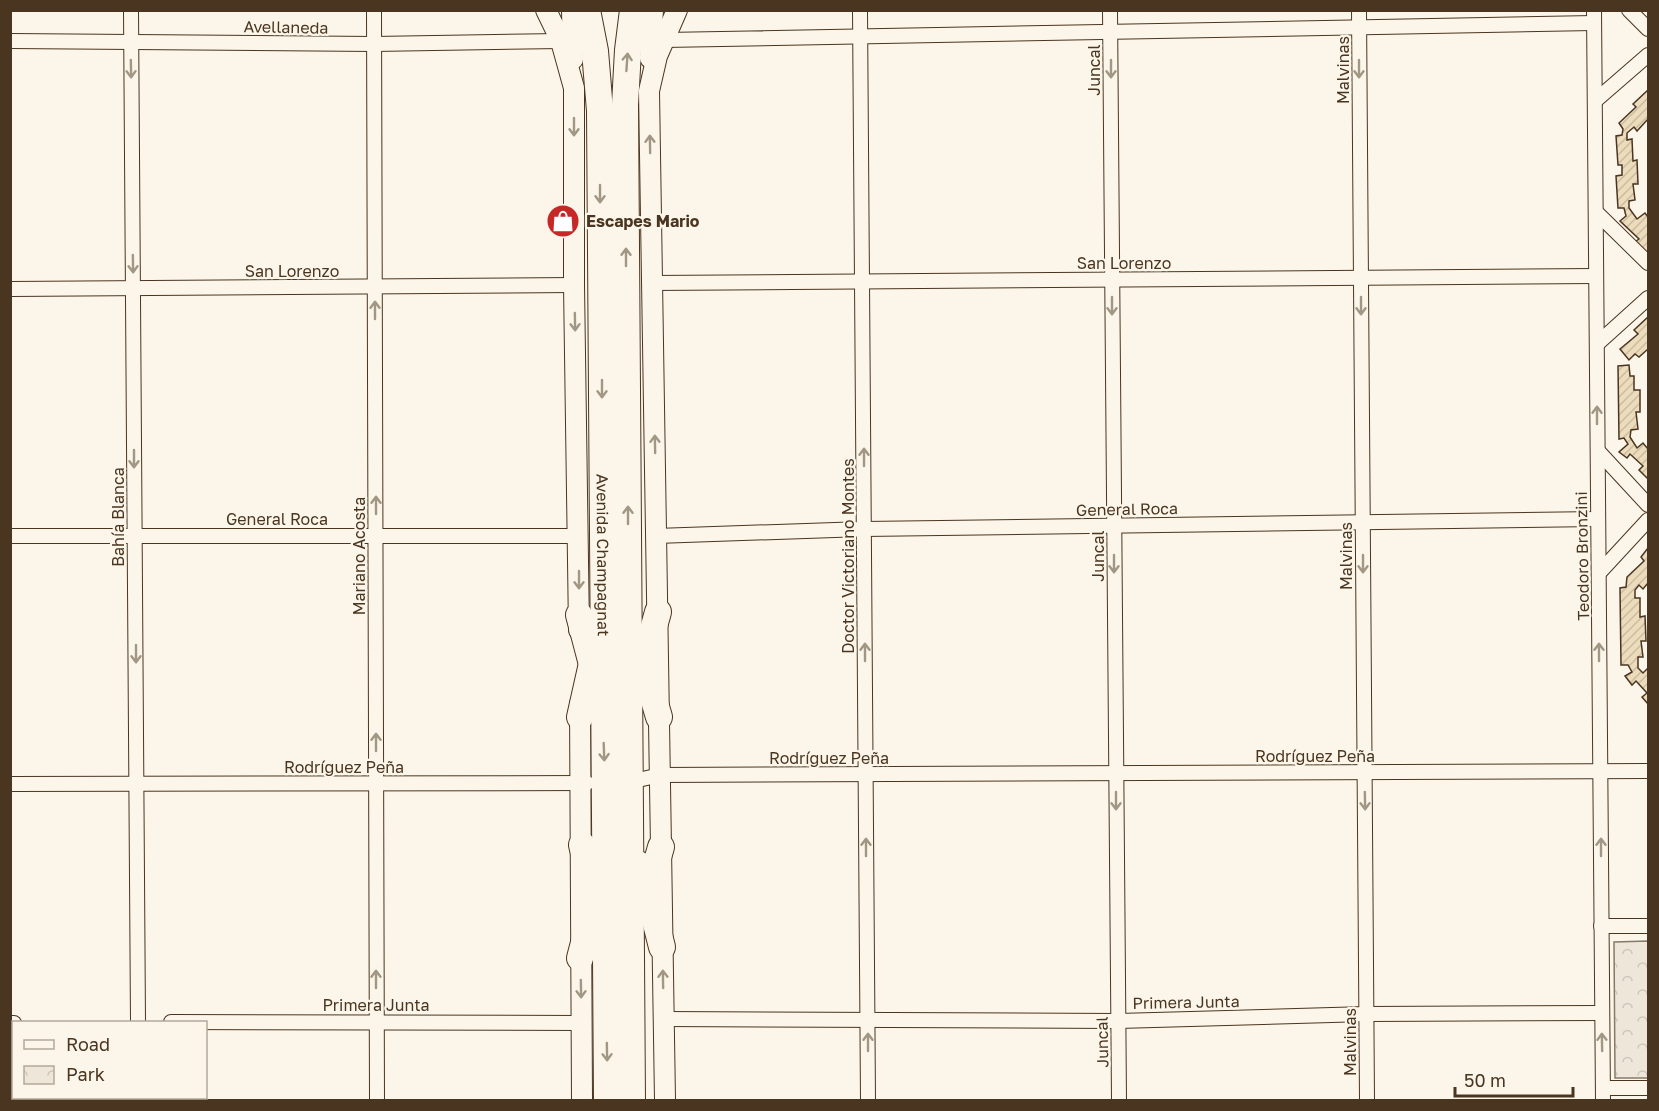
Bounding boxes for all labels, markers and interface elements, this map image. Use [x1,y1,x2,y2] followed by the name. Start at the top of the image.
[243,16,329,38] street label: Avellaneda
[1333,36,1353,104] street label: Malvinas
[1084,44,1104,96] street label: Juncal
[622,53,633,73] one-way arrow
[125,58,137,78] one-way arrow
[1105,58,1117,78] one-way arrow
[1354,58,1365,78] one-way arrow
[568,116,580,136] one-way arrow
[644,135,655,155] one-way arrow
[594,183,606,203] one-way arrow
[545,203,581,239] shop icon: Escapes Mario
[586,211,700,231] place label: Escapes Mario
[620,248,632,268] one-way arrow
[127,253,139,273] one-way arrow
[1077,253,1171,273] street label: San Lorenzo
[245,261,339,281] street label: San Lorenzo
[1106,295,1118,315] one-way arrow
[1355,295,1367,315] one-way arrow
[369,301,381,321] one-way arrow
[569,311,580,331] one-way arrow
[596,378,608,398] one-way arrow
[1591,406,1603,426] one-way arrow
[649,434,661,454] one-way arrow
[128,448,140,468] one-way arrow
[858,448,869,468] one-way arrow
[838,458,858,654] street label: Doctor Victoriano Montes
[108,467,128,567] street label: Bahía Blanca
[593,474,614,636] street label: Avenida Champagnat
[1571,491,1593,621] street label: Teodoro Bronzini
[370,496,382,516] one-way arrow
[349,497,369,615] street label: Mariano Acosta
[1076,498,1178,520] street label: General Roca
[622,506,634,526] one-way arrow
[226,509,328,529] street label: General Roca
[1336,522,1356,590] street label: Malvinas
[1088,530,1108,582] street label: Juncal
[1108,553,1120,573] one-way arrow
[1357,553,1369,573] one-way arrow
[573,569,585,589] one-way arrow
[130,643,142,663] one-way arrow
[859,643,871,663] one-way arrow
[1593,643,1605,663] one-way arrow
[370,733,382,753] one-way arrow
[598,741,610,761] one-way arrow
[1255,746,1375,766] street label: Rodríguez Peña
[769,748,889,768] street label: Rodríguez Peña
[284,757,404,777] street label: Rodríguez Peña
[1110,790,1122,810] one-way arrow
[1359,790,1371,810] one-way arrow
[860,838,872,858] one-way arrow
[1595,838,1607,858] one-way arrow
[371,970,382,990] one-way arrow
[657,970,669,990] one-way arrow
[575,978,587,998] one-way arrow
[1132,991,1240,1013] street label: Primera Junta
[322,995,430,1015] street label: Primera Junta
[1340,1008,1360,1076] street label: Malvinas
[1092,1016,1112,1068] street label: Juncal
[12,1021,207,1099] legend
[66,1033,110,1055] text: Road
[862,1033,874,1053] one-way arrow
[1596,1033,1608,1053] one-way arrow
[601,1041,613,1061] one-way arrow
[1455,1060,1574,1098] scale bar
[66,1063,105,1085] text: Park
[1464,1069,1506,1091] text: 50 m

